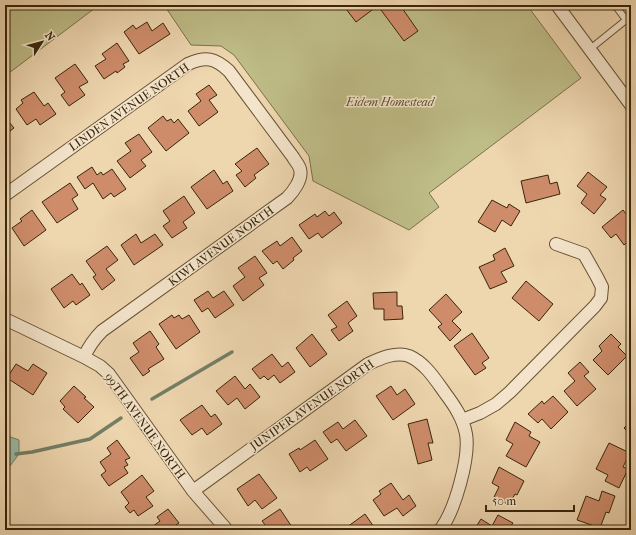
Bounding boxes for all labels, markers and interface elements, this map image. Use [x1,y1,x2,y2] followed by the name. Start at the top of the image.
[22,22,62,62] north arrow
[42,29,58,44] text: N
[66,60,192,154] street label: LINDEN AVENUE NORTH
[345,95,436,109] park label: Eidem Homestead
[165,203,277,289] street label: KIWI AVENUE NORTH
[246,356,377,454] street label: JUNIPER AVENUE NORTH
[102,370,188,482] street label: 99TH AVENUE NORTH
[486,487,574,513] scale bar
[492,494,516,508] text: 50 m

